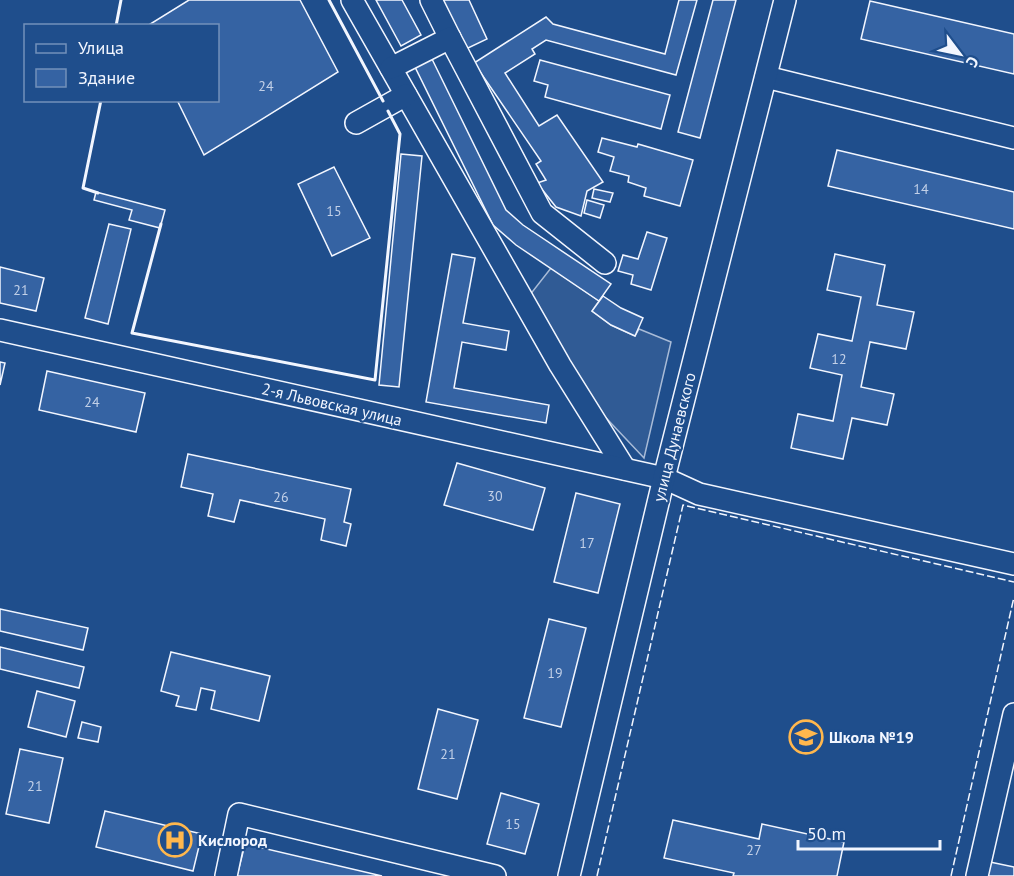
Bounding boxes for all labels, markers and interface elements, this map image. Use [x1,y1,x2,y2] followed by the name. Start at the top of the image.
[24,24,219,102] legend
[930,24,990,84] north arrow
[78,36,124,59] text: Улица
[962,53,984,71] text: С
[78,66,135,89] text: Здание
[258,77,274,95] house number: 24
[913,180,929,198] house number: 14
[326,202,342,220] house number: 15
[13,281,29,299] house number: 21
[831,350,847,368] house number: 12
[648,370,700,504] street label: улица Дунаевского
[260,378,404,430] street label: 2-я Львовская улица
[84,393,100,411] house number: 24
[487,487,503,505] house number: 30
[273,488,289,506] house number: 26
[579,534,595,552] house number: 17
[547,664,563,682] house number: 19
[788,719,824,755] school or university icon: Школа №19
[829,727,914,747] place label: Школа №19
[440,745,456,763] house number: 21
[27,777,43,795] house number: 21
[798,813,940,851] scale bar
[505,815,521,833] house number: 15
[157,822,193,858] hospital icon: Кислород
[807,822,846,845] text: 50 m
[198,830,267,850] place label: Кислород
[746,841,762,859] house number: 27

